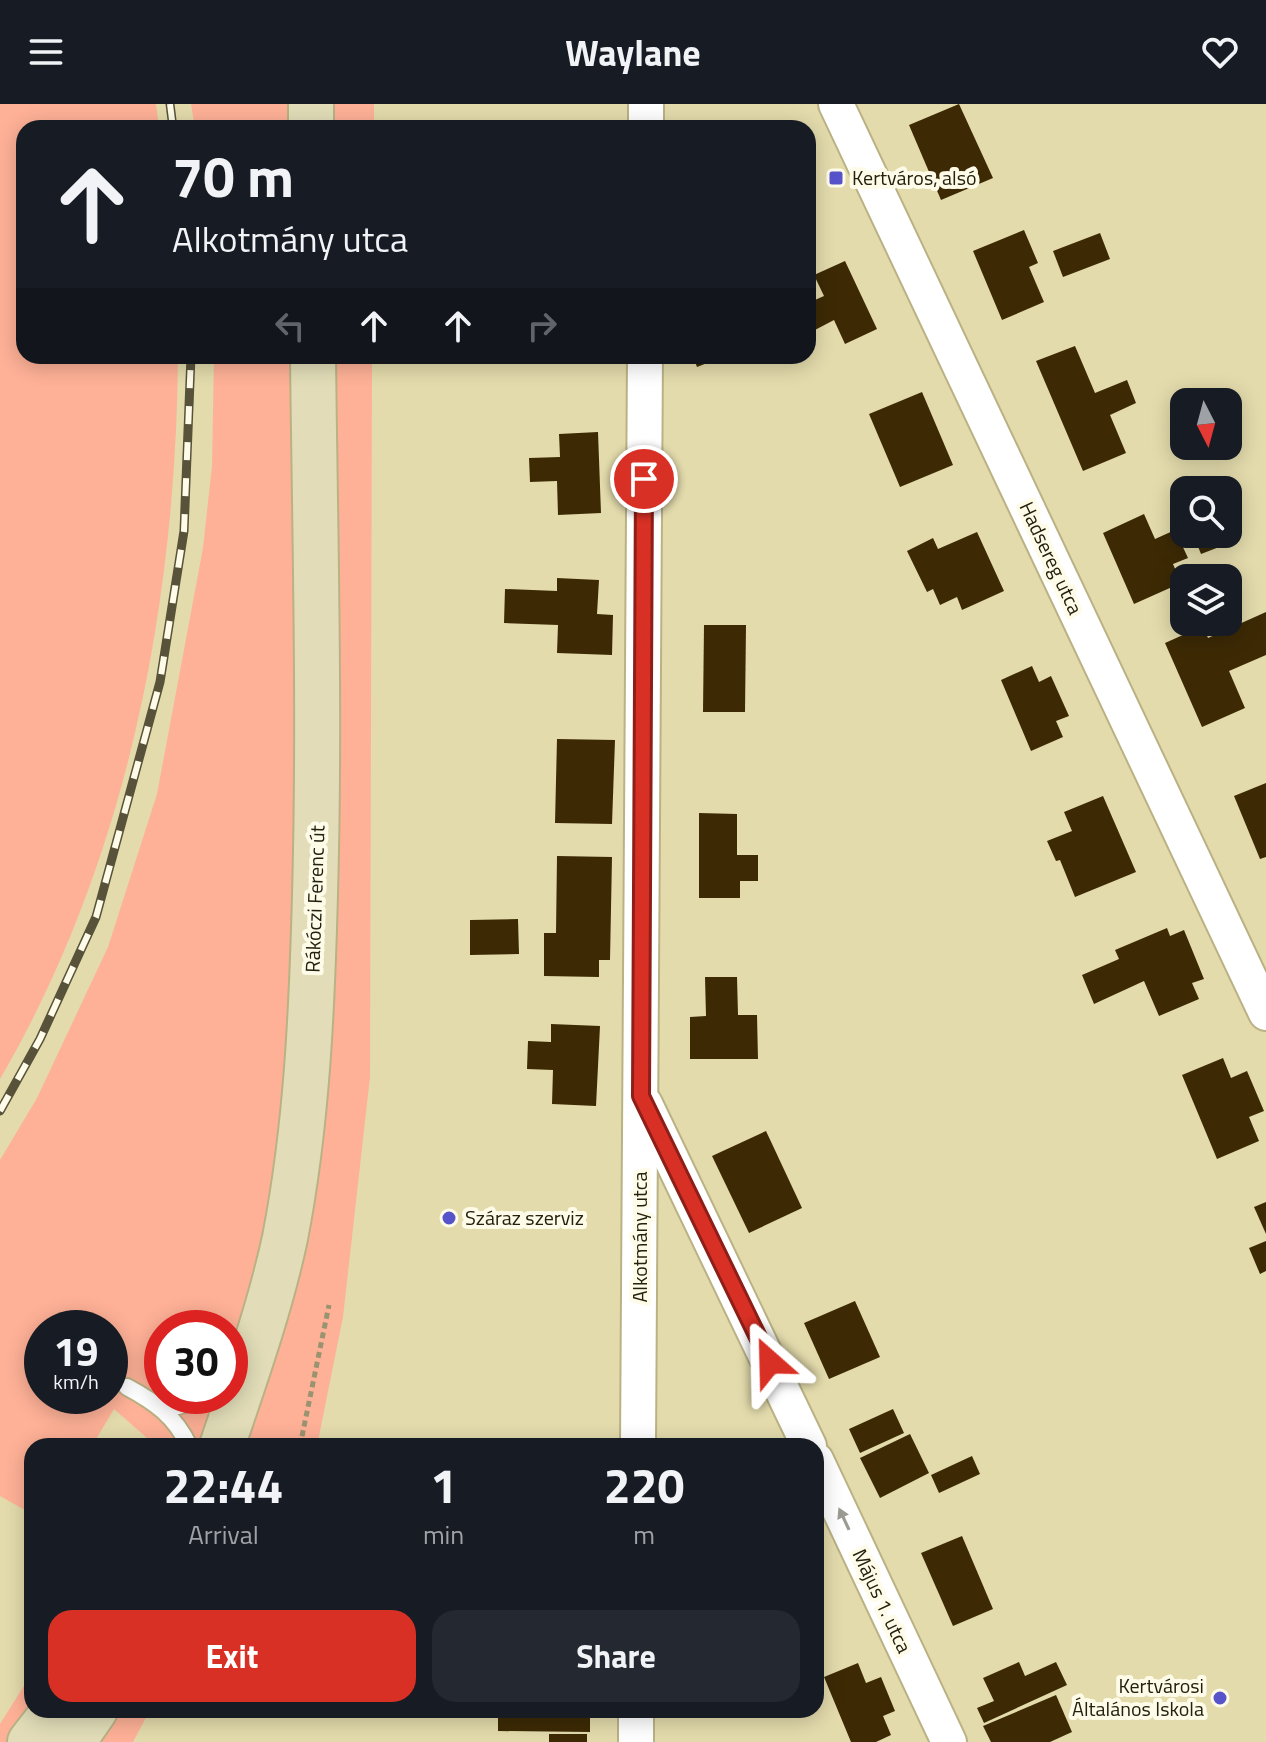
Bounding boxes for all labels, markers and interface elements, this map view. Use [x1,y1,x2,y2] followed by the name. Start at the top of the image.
[565,25,701,80] text: Waylane
[24,30,68,74] icon: menu
[1198,30,1242,74] icon: heart
[172,134,294,219] text: 70 m
[40,152,144,256] icon: ahead
[852,162,977,193] place label: Kertváros, alsó
[827,169,845,187] marker: Kertváros, alsó
[172,211,408,266] text: Alkotmány utca
[268,304,312,348] icon: left
[352,304,396,348] icon: ahead
[436,304,480,348] icon: ahead
[520,304,564,348] icon: right
[1170,388,1242,460] north arrow
[1170,388,1242,636] map controls
[610,445,678,513] pin
[622,457,666,501] icon: arrive
[1170,476,1242,548] button: search
[1012,496,1091,619] street label: Hadsereg utca
[1170,564,1242,636] button: layers
[296,825,333,973] street label: Rákóczi Ferenc út
[624,1171,655,1303] street label: Alkotmány utca
[465,1202,584,1233] place label: Száraz szerviz
[440,1209,458,1227] marker: Száraz szerviz
[144,1310,248,1414] speed limit sign: 30
[728,1320,812,1404] position arrow
[54,1321,98,1382] text: 19
[53,1366,99,1397] text: km/h
[164,1449,283,1522] text: 22:44
[430,1449,457,1522] text: 1
[604,1449,684,1522] text: 220
[837,1508,851,1531] one-way arrow
[188,1515,259,1554] text: Arrival
[423,1515,464,1554] text: min
[633,1515,655,1554] text: m
[845,1544,920,1658] street label: Május 1. utca
[48,1610,416,1702] button: Exit
[432,1610,800,1702] button: Share
[1072,1670,1204,1724] place label: Kertvárosi Általános Iskola
[1211,1689,1229,1707] marker: Kertvárosi Általános Iskola

